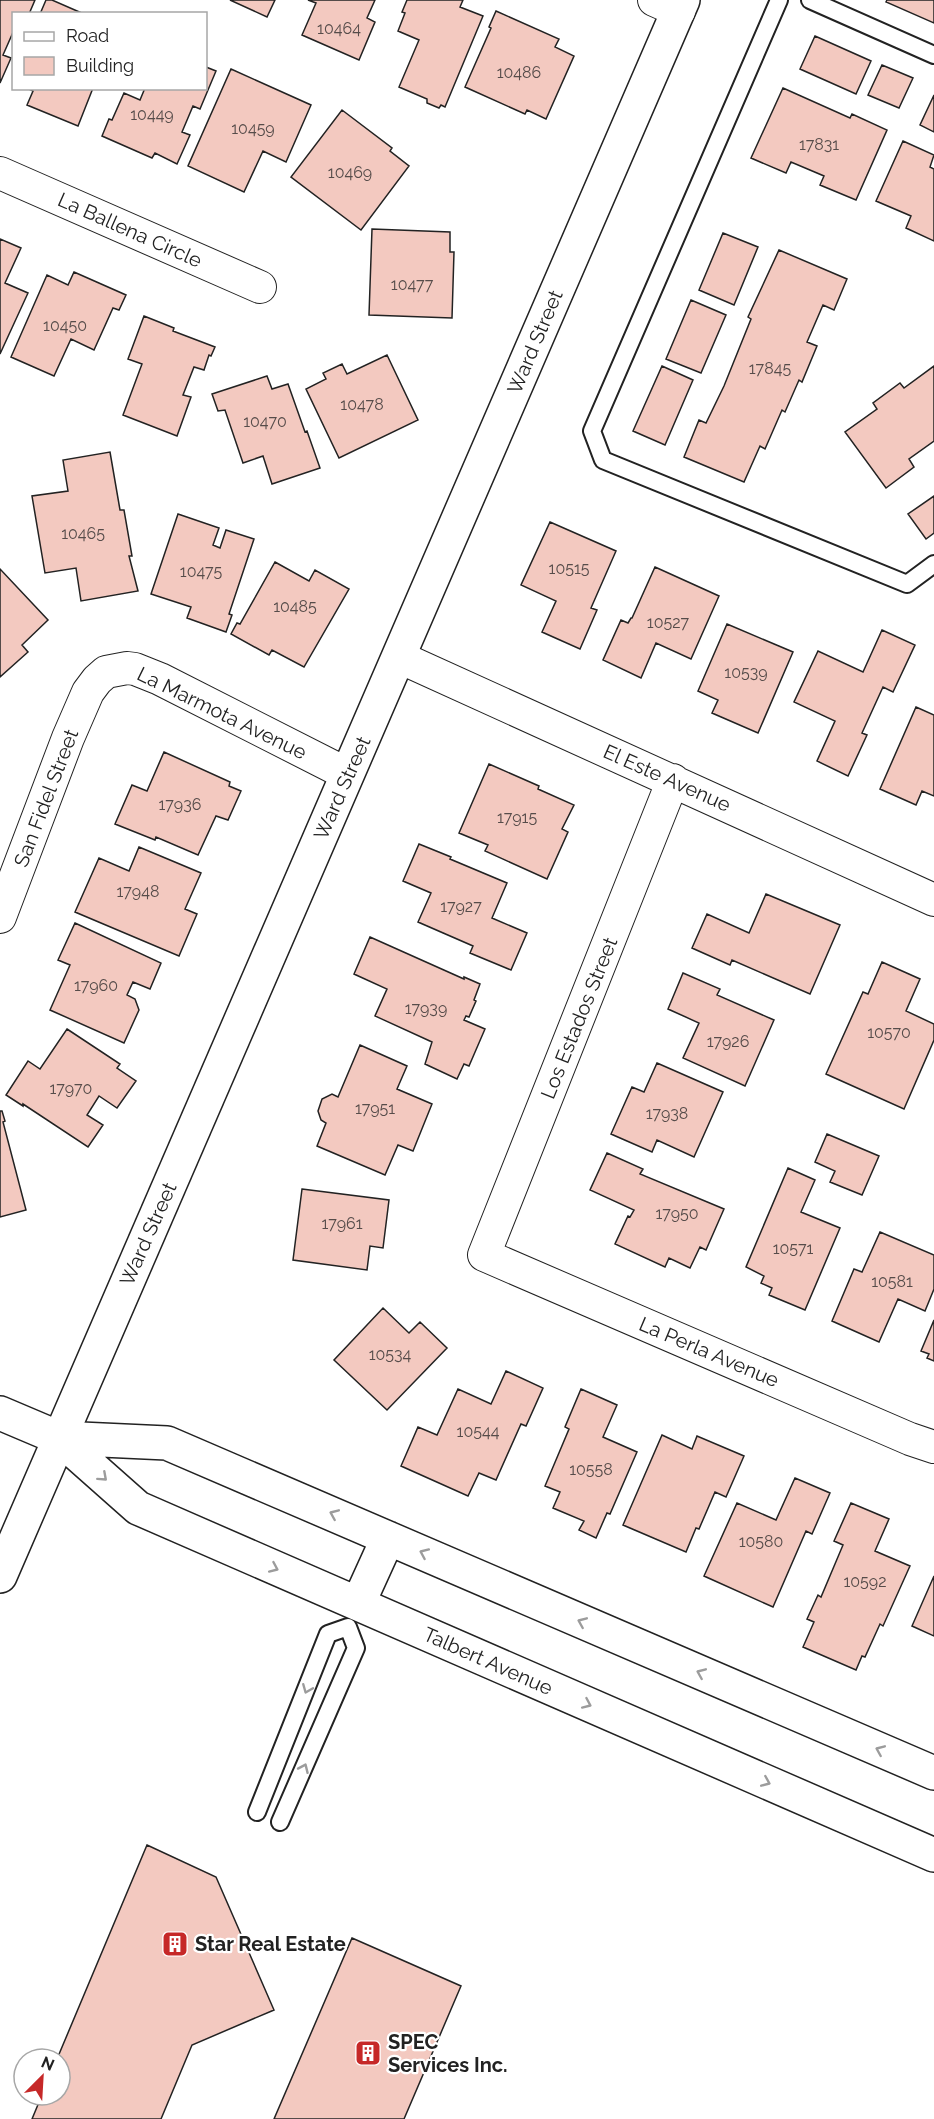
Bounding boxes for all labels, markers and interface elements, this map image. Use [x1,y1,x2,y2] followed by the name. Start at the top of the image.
[12,12,207,90] legend
[317,19,361,38] house number: 10464
[66,25,109,46] text: Road
[66,55,134,76] text: Building
[497,63,541,82] house number: 10486
[130,105,174,124] house number: 10449
[231,119,275,138] house number: 10459
[799,135,839,154] house number: 17831
[328,163,372,182] house number: 10469
[54,187,206,273] street label: La Ballena Circle
[391,275,434,294] house number: 10477
[502,286,568,398] street label: Ward Street
[43,316,87,335] house number: 10450
[749,359,791,378] house number: 17845
[340,395,384,414] house number: 10478
[243,412,287,431] house number: 10470
[61,524,105,543] house number: 10465
[549,559,590,578] house number: 10515
[180,562,222,581] house number: 10475
[273,597,317,616] house number: 10485
[647,613,690,632] house number: 10527
[133,662,311,765] street label: La Marmota Avenue
[724,663,768,682] house number: 10539
[9,726,83,870] street label: San Fidel Street
[309,732,376,843] street label: Ward Street
[600,739,735,817] street label: El Este Avenue
[159,795,201,814] house number: 17936
[497,808,537,827] house number: 17915
[117,882,159,901] house number: 17948
[440,897,482,916] house number: 17927
[536,933,622,1102] street label: Los Estados Street
[74,976,118,995] house number: 17960
[405,999,447,1018] house number: 17939
[867,1023,911,1042] house number: 10570
[707,1032,749,1051] house number: 17926
[50,1079,92,1098] house number: 17970
[355,1099,395,1118] house number: 17951
[646,1104,688,1123] house number: 17938
[115,1178,182,1289] street label: Ward Street
[655,1204,699,1223] house number: 17950
[321,1214,363,1233] house number: 17961
[773,1239,814,1258] house number: 10571
[871,1272,913,1291] house number: 10581
[635,1312,783,1392] street label: La Perla Avenue
[369,1345,412,1364] house number: 10534
[457,1422,500,1441] house number: 10544
[569,1460,613,1479] house number: 10558
[96,1470,107,1481] one-way arrow
[329,1510,340,1522] one-way arrow
[739,1532,783,1551] house number: 10580
[419,1548,430,1560] one-way arrow
[267,1560,278,1572] one-way arrow
[843,1572,887,1591] house number: 10592
[577,1617,588,1629] one-way arrow
[420,1622,557,1700] street label: Talbert Avenue
[697,1668,708,1680] one-way arrow
[301,1683,314,1693] one-way arrow
[581,1697,592,1709] one-way arrow
[876,1745,887,1757] one-way arrow
[296,1763,308,1774] one-way arrow
[760,1775,771,1787] one-way arrow
[160,1929,190,1959] building icon: Star Real Estate
[195,1932,346,1956] place label: Star Real Estate
[388,2030,508,2077] place label: SPEC Services Inc.
[353,2038,383,2068] building icon: SPEC Services Inc.
[12,2047,72,2107] north arrow
[38,2053,57,2075] text: N

